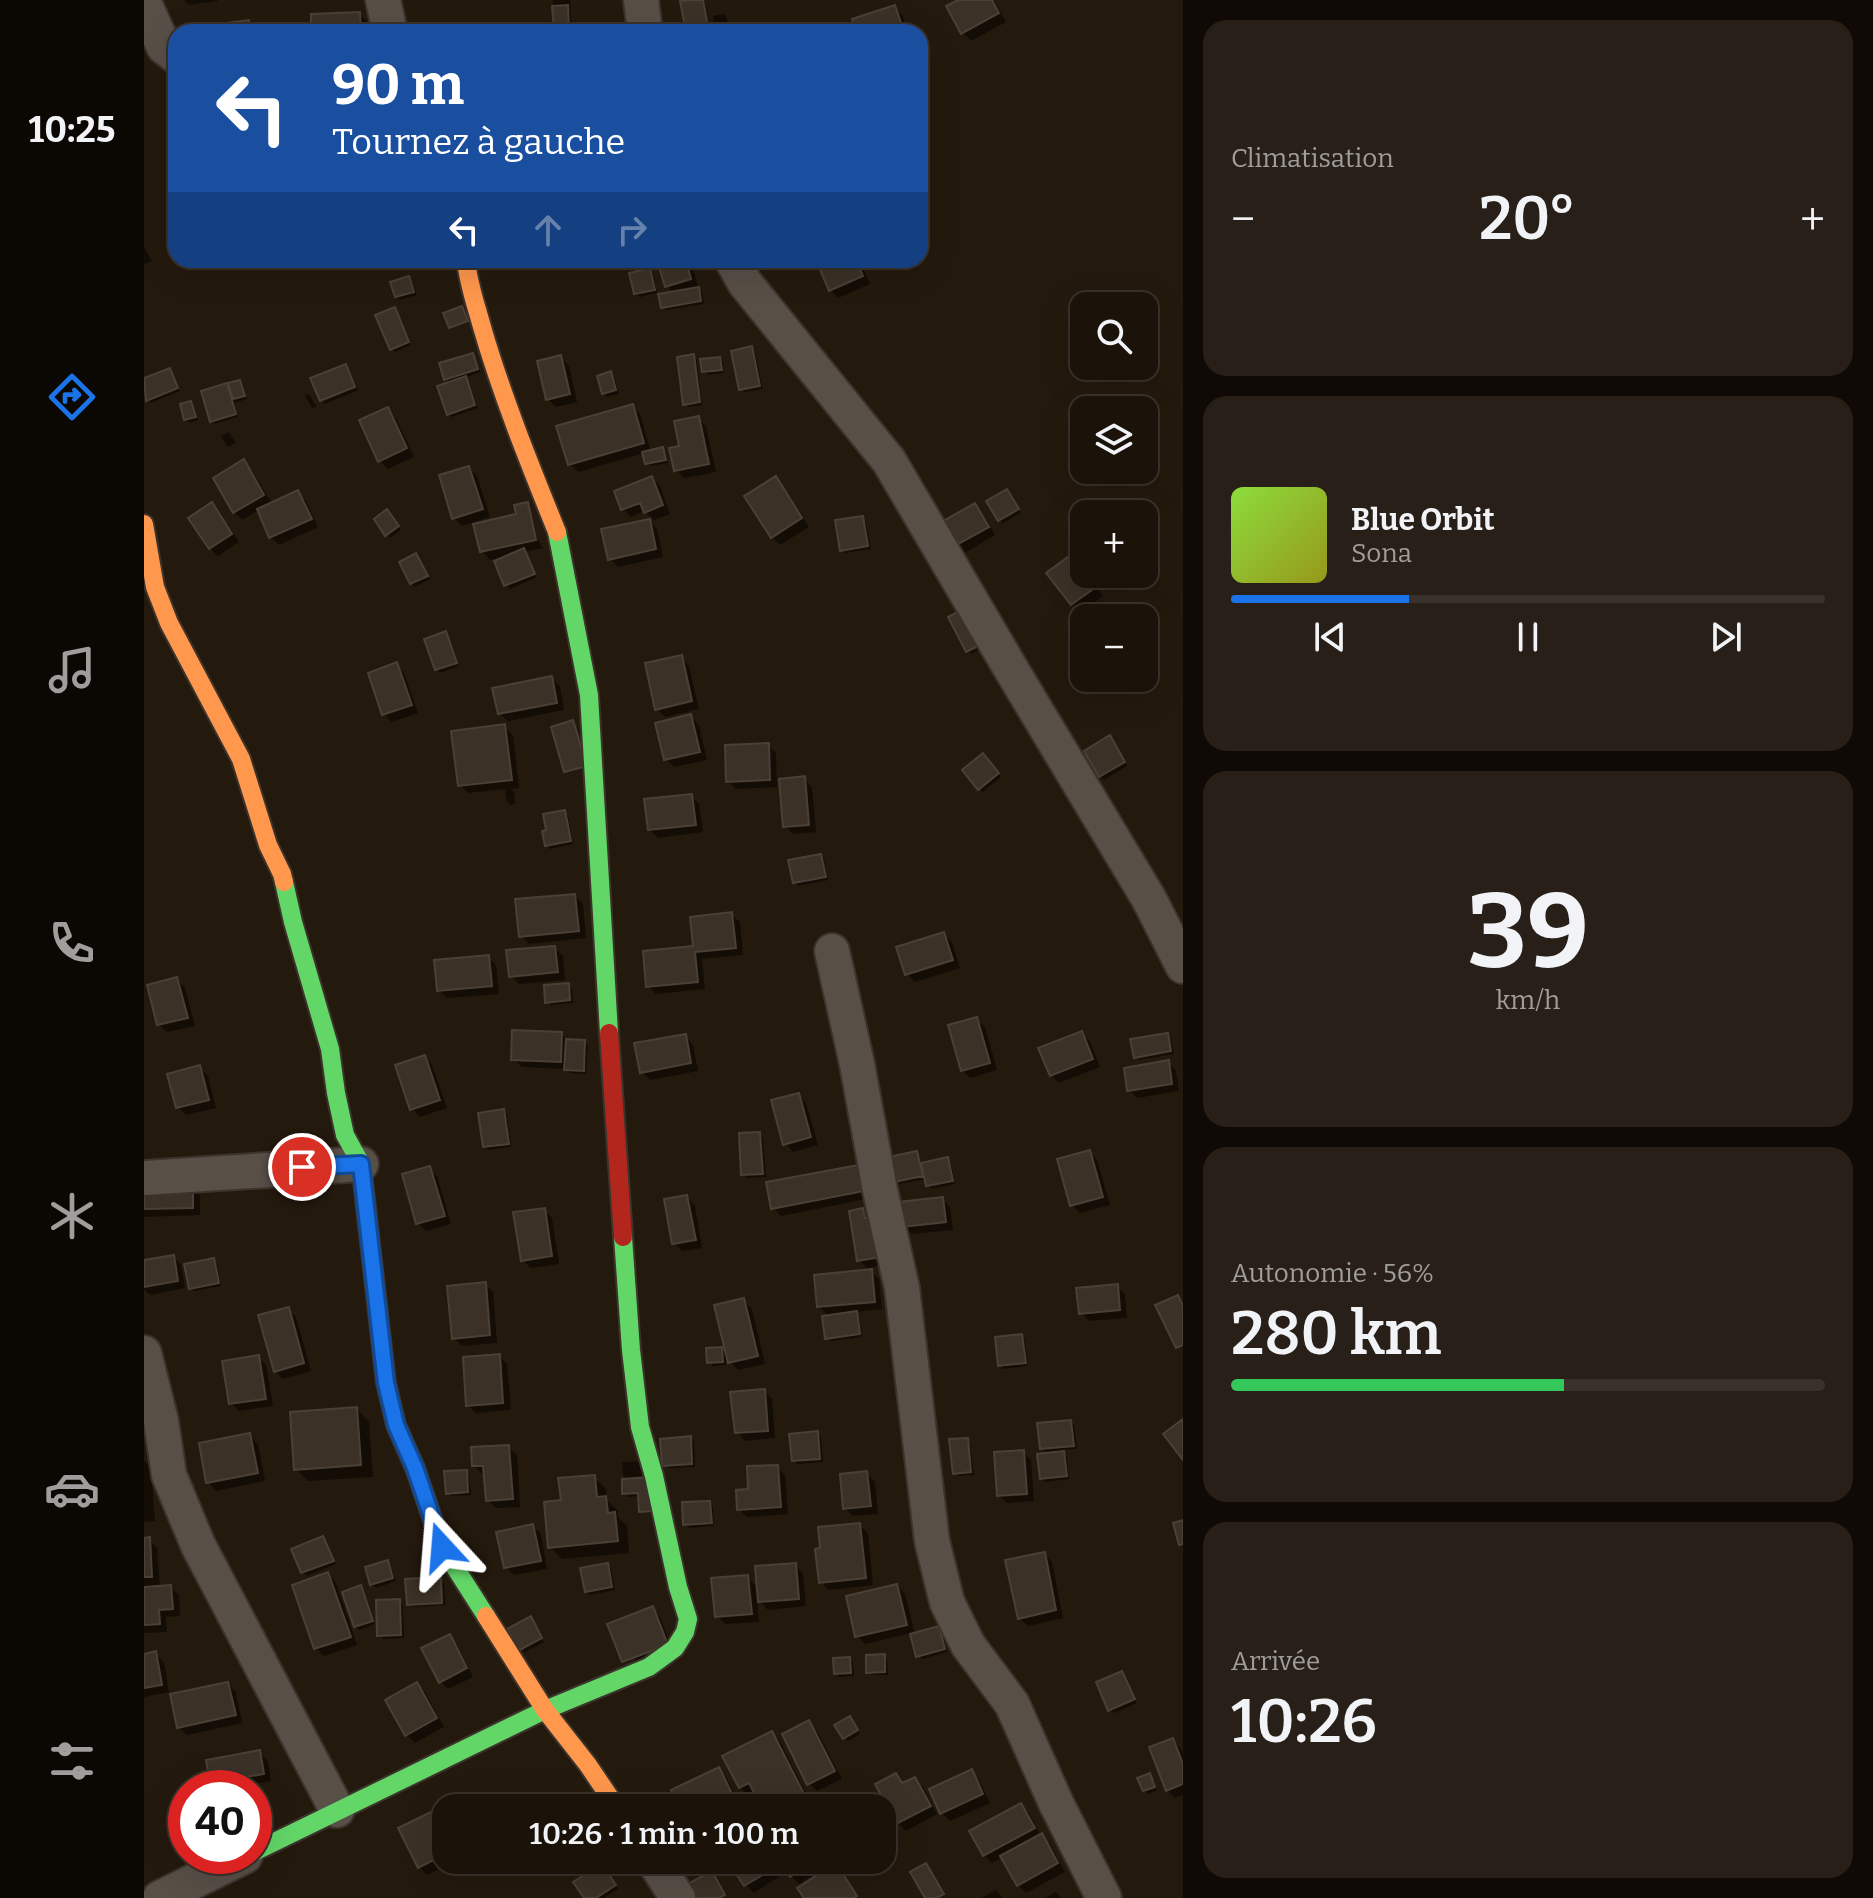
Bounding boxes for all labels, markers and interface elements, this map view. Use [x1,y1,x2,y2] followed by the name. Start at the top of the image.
[332,52,464,119] text: 90 m
[200,56,304,160] icon: left
[29,108,115,152] text: 10:25
[332,120,625,164] text: Tournez à gauche
[1231,143,1394,174] text: Climatisation
[1479,183,1576,255] text: 20°
[1231,193,1255,246] text: −
[1800,193,1825,246] text: +
[442,208,486,252] icon: left
[526,208,570,252] icon: ahead
[610,208,654,252] icon: right
[1070,292,1158,692] map controls
[1070,292,1158,380] button: search
[44,369,100,425] icon: directions
[1070,396,1158,484] button: layers
[1070,500,1158,588] button: +
[1351,502,1495,538] text: Blue Orbit
[1351,538,1412,569] text: Sona
[1070,604,1158,692] button: −
[1308,615,1352,659] icon: previous
[1506,615,1550,659] icon: pause
[1704,615,1748,659] icon: next
[44,642,100,698] icon: music
[1467,870,1589,995] text: 39
[44,915,100,971] icon: phone
[1496,985,1560,1016] text: km/h
[268,1133,336,1201] pin
[280,1145,324,1189] icon: arrive
[44,1188,100,1244] icon: climate
[1231,1258,1434,1289] text: Autonomie · 56%
[1231,1298,1441,1370] text: 280 km
[44,1461,100,1517] icon: car
[400,1505,484,1589] position arrow
[1231,1646,1320,1677] text: Arrivée
[1231,1686,1377,1758] text: 10:26
[44,1733,100,1789] icon: filters
[168,1770,272,1874] speed limit sign: 40
[529,1816,799,1852] text: 10:26 · 1 min · 100 m

